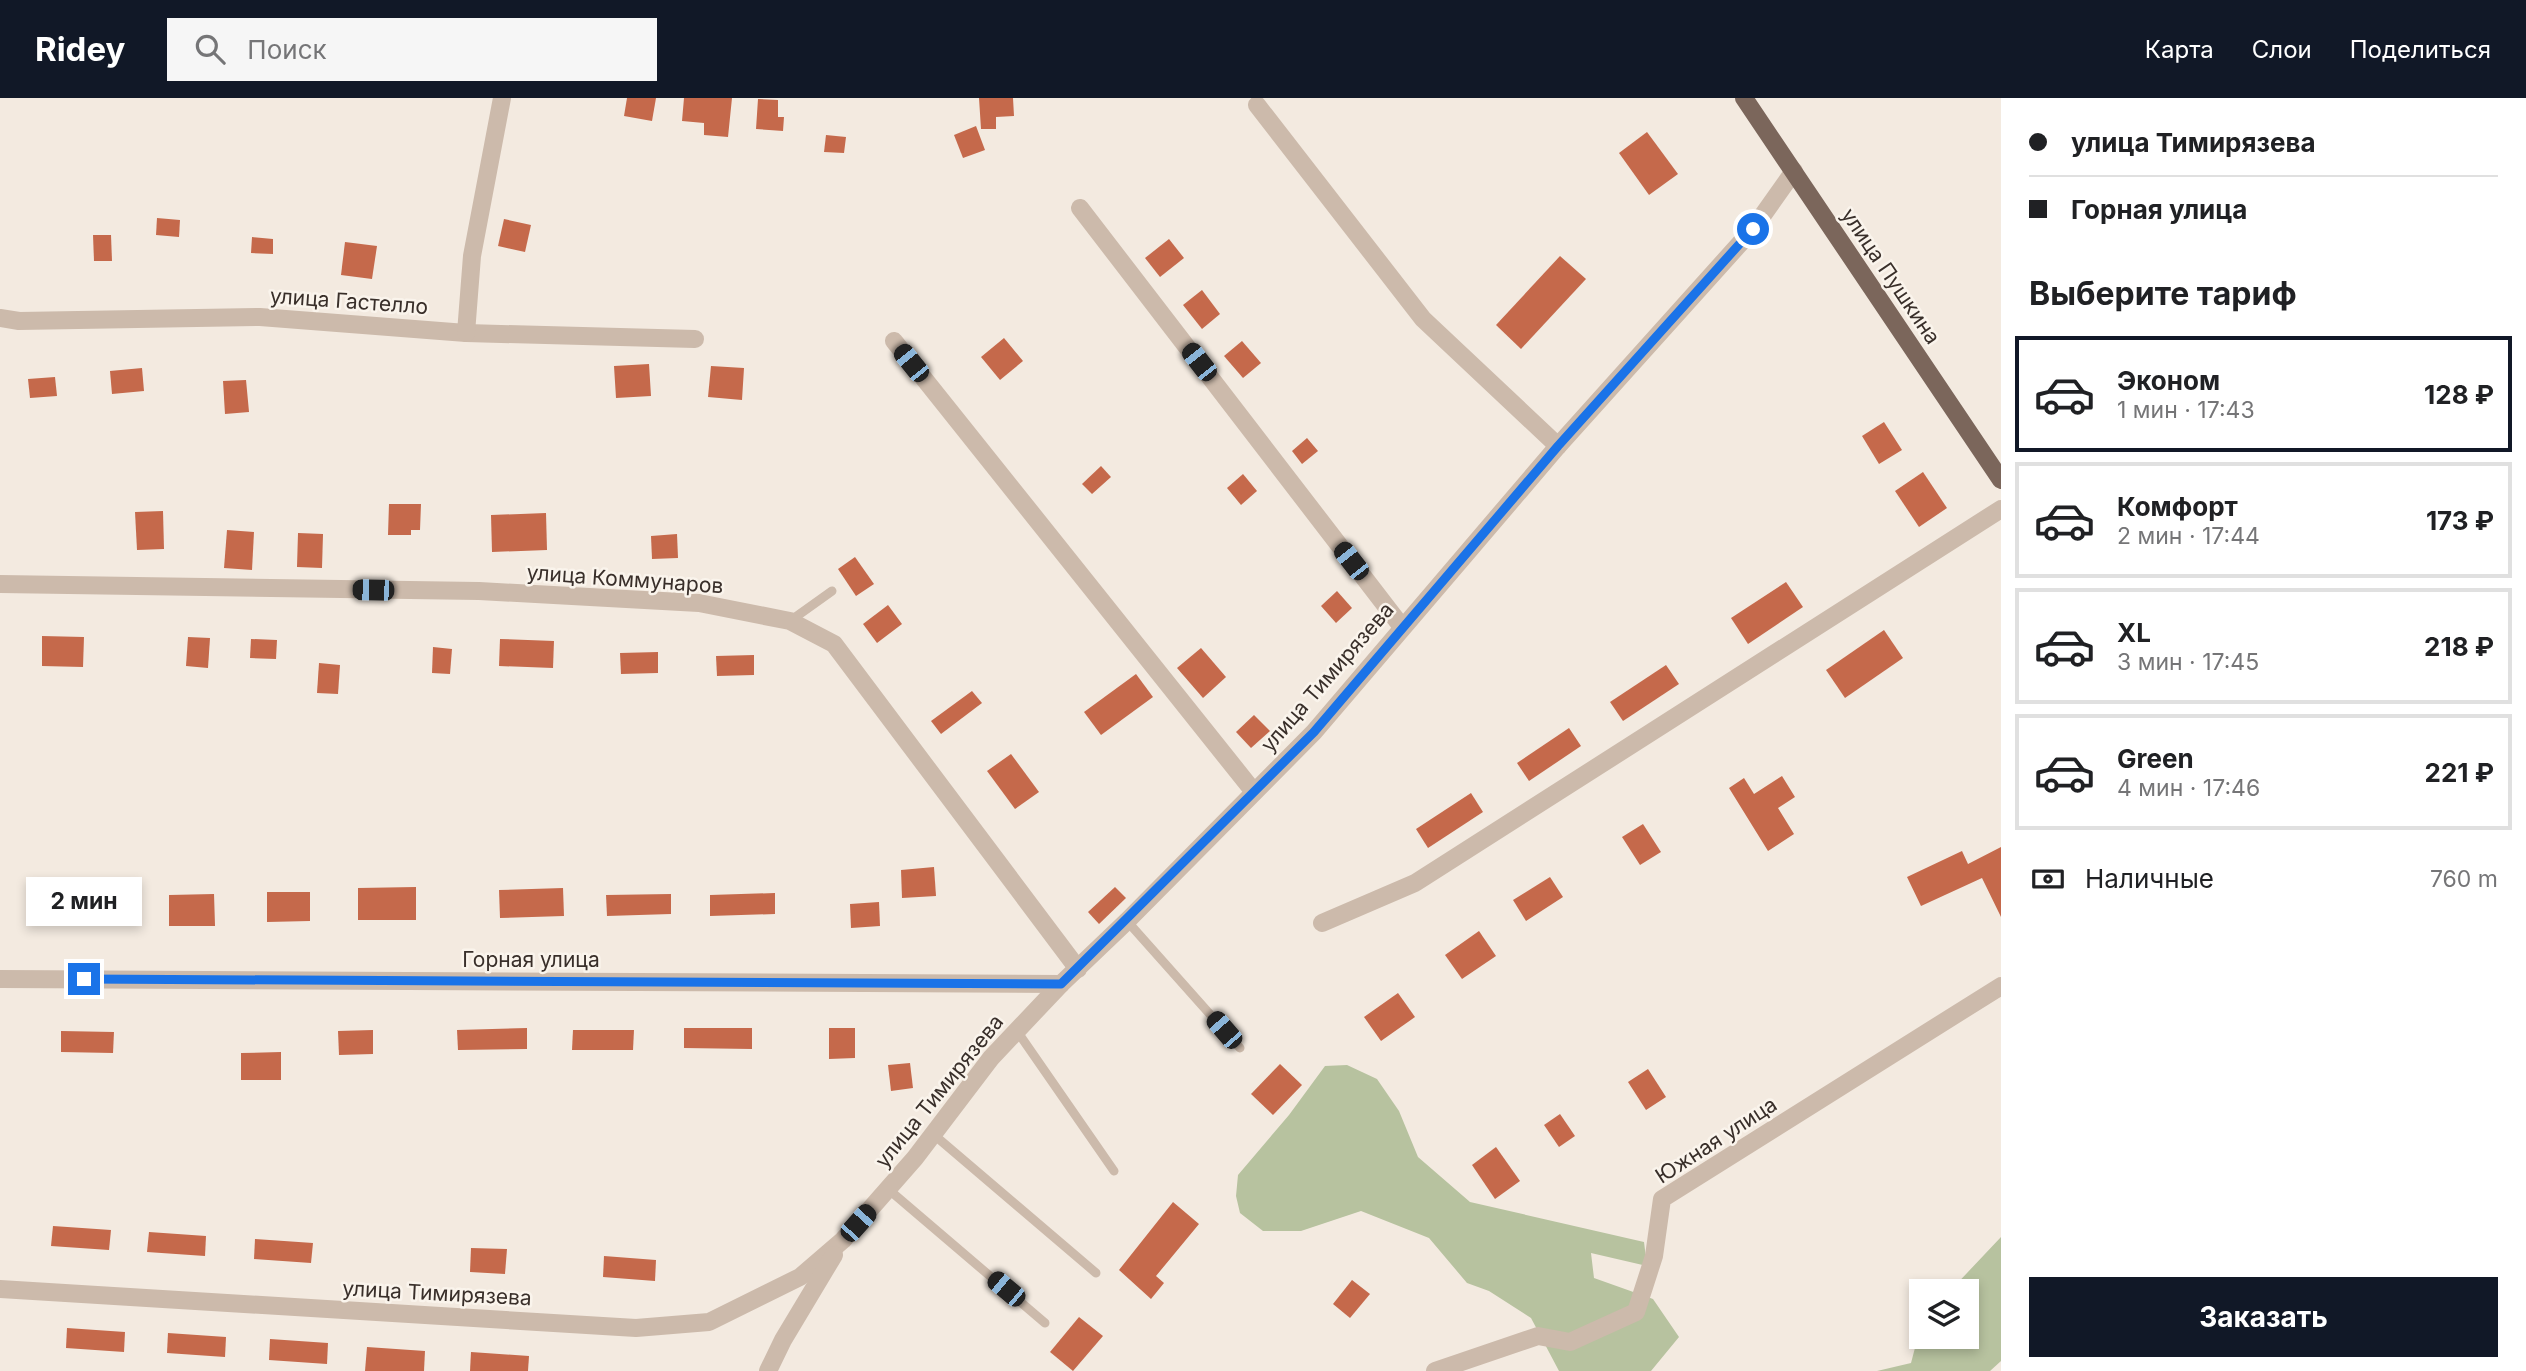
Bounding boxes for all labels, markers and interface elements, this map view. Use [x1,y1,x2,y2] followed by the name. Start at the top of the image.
[167,18,657,81] search box
[35,29,125,69] text: Ridey
[191,30,229,68] icon: search
[247,34,327,65] text: Поиск
[2145,35,2214,64] text: Карта
[2252,35,2312,64] text: Слои
[2350,35,2491,64] text: Поделиться
[2071,127,2316,158] text: улица Тимирязева
[2071,194,2247,225] text: Горная улица
[1836,203,1946,349] street label: улица Пушкина
[1737,213,1769,245] route start
[2029,274,2297,313] text: Выберите тариф
[269,283,429,319] street label: улица Гастелло
[1178,339,1221,385] car
[890,340,933,386] car
[2033,363,2096,426] icon: car
[2117,365,2220,396] text: Эконом
[2424,379,2494,410] text: 128 ₽
[2117,396,2255,424] text: 1 мин · 17:43
[2033,489,2096,552] icon: car
[2117,491,2238,522] text: Комфорт
[2426,505,2494,536] text: 173 ₽
[2117,522,2260,550] text: 2 мин · 17:44
[1330,538,1373,584] car
[526,560,724,598] street label: улица Коммунаров
[352,579,395,601] car
[1255,597,1399,757] street label: улица Тимирязева
[2033,615,2096,678] icon: car
[2117,617,2151,648] text: XL
[2424,631,2494,662] text: 218 ₽
[2117,648,2259,676] text: 3 мин · 17:45
[2033,741,2096,804] icon: car
[2117,743,2194,774] text: Green
[2425,757,2494,788] text: 221 ₽
[2117,774,2260,802] text: 4 мин · 17:46
[2029,860,2067,898] icon: cash
[2085,863,2214,894] text: Наличные
[2430,865,2498,893] text: 760 m
[26,878,142,926] callout: 2 мин
[50,887,118,915] text: 2 мин
[462,947,600,972] street label: Горная улица
[68,963,100,995] route end
[1203,1007,1246,1053] car
[870,1009,1008,1173] street label: улица Тимирязева
[1651,1091,1781,1189] street label: Южная улица
[837,1200,880,1246] car
[984,1267,1029,1311] car
[342,1276,532,1310] street label: улица Тимирязева
[2029,1277,2498,1357] button: Заказать
[1909,1279,1979,1349] map controls
[1909,1279,1979,1349] button: layers

